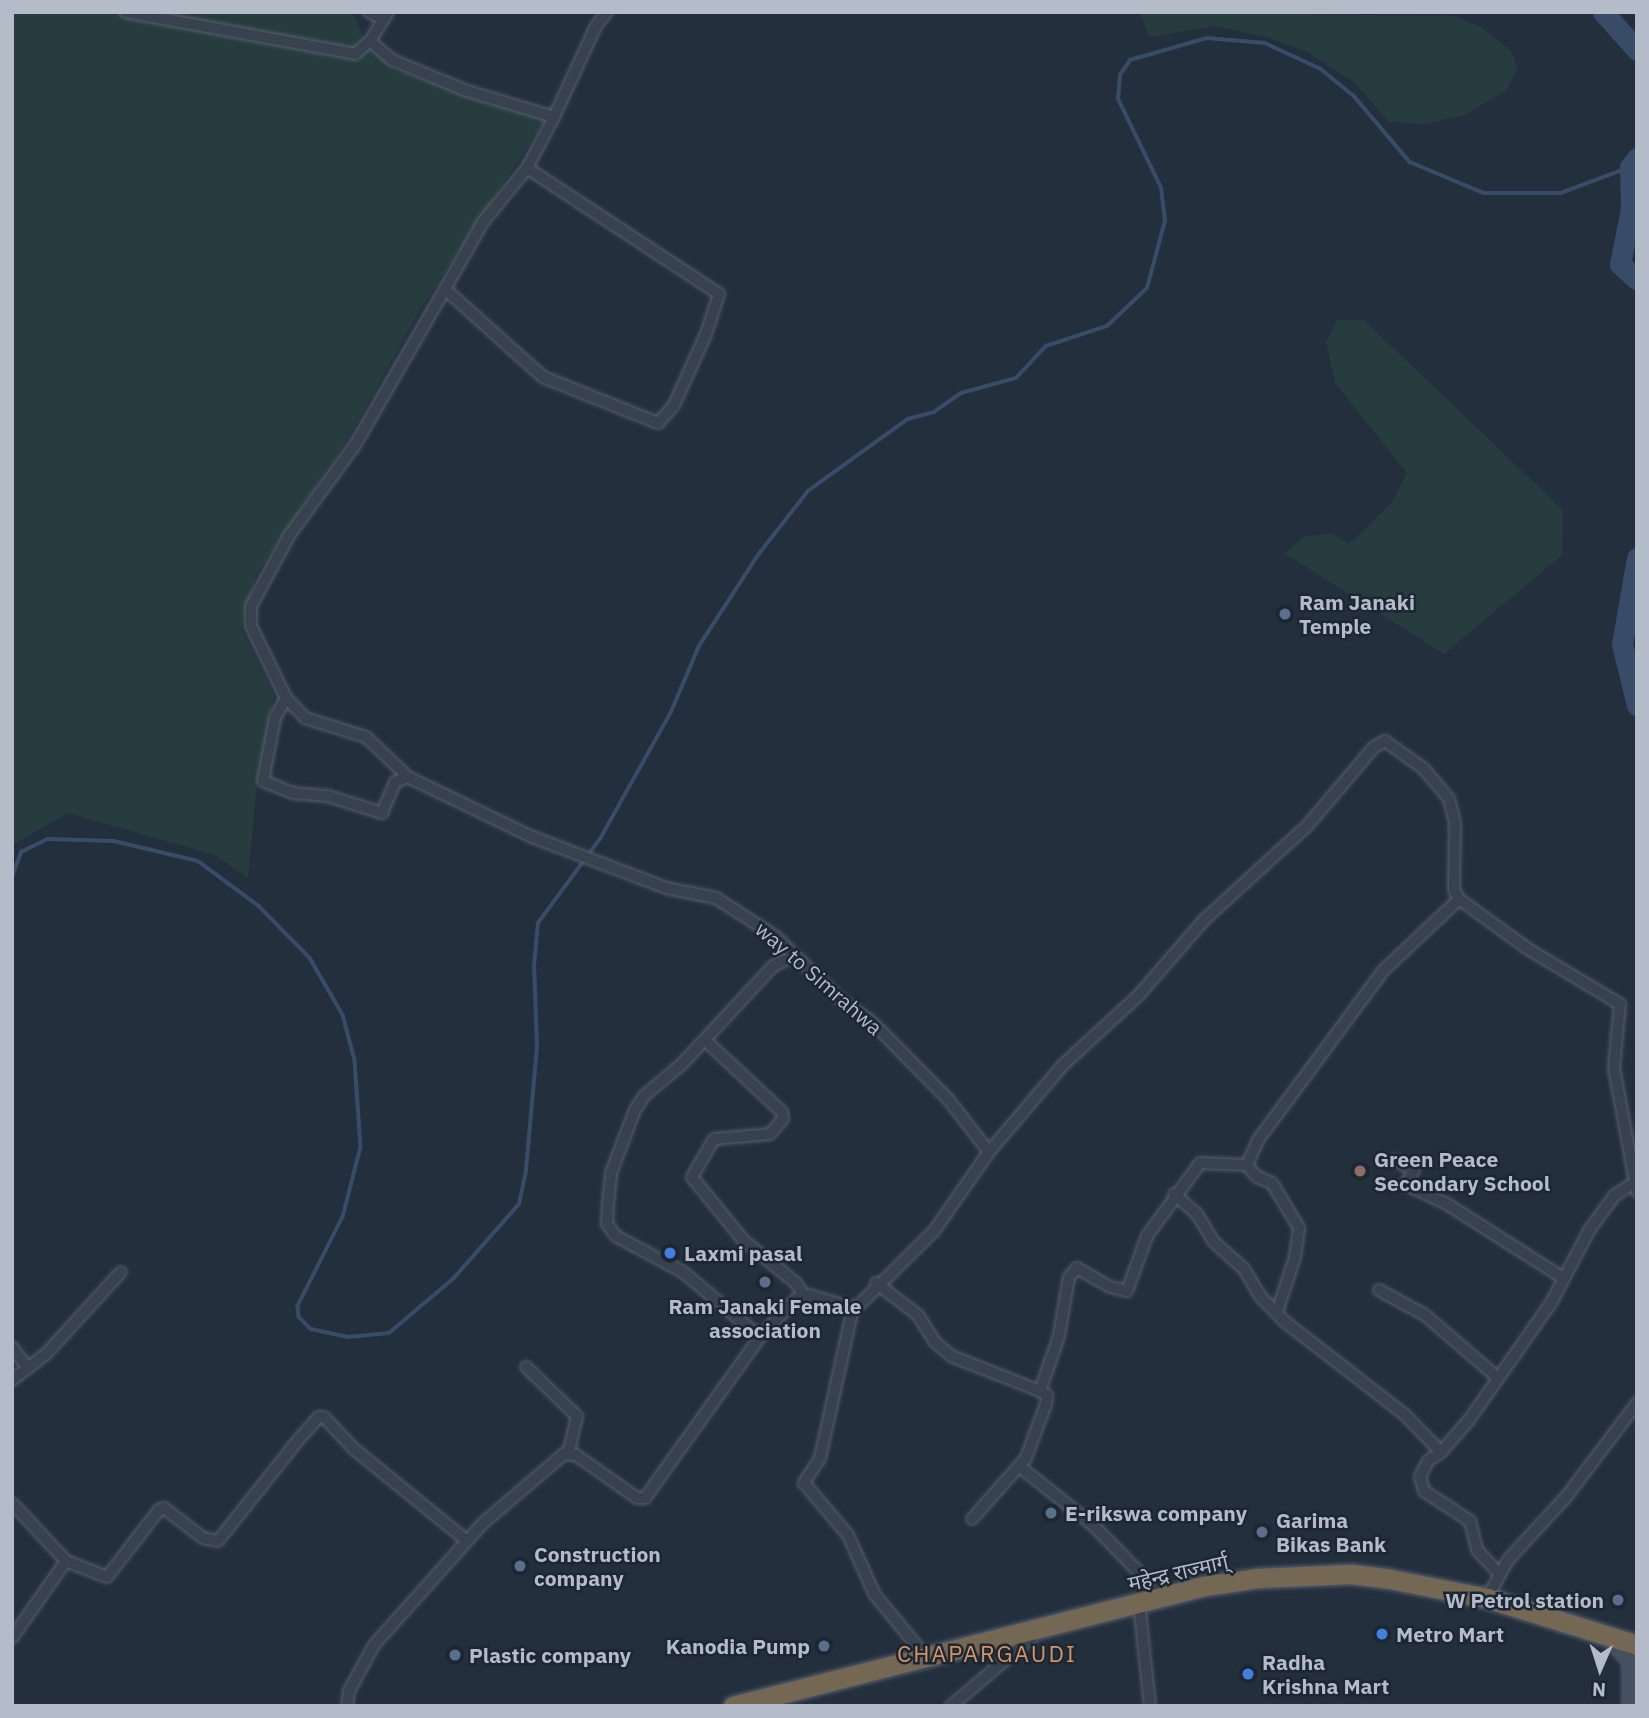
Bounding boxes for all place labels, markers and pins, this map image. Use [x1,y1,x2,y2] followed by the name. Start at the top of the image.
[1299,589,1415,639] place label: Ram Janaki Temple
[1277,606,1293,622] marker: Ram Janaki Temple
[1374,1146,1550,1196] place label: Green Peace Secondary School
[1352,1163,1368,1179] marker: Green Peace Secondary School
[684,1240,802,1266] place label: Laxmi pasal
[662,1245,678,1261] marker: Laxmi pasal
[757,1274,773,1290] marker: Ram Janaki Female association
[668,1293,862,1343] place label: Ram Janaki Female association
[1065,1500,1247,1526] place label: E-rikswa company
[1043,1505,1059,1521] marker: E-rikswa company
[1276,1507,1386,1557] place label: Garima Bikas Bank
[1254,1524,1270,1540] marker: Garima Bikas Bank
[534,1541,661,1591] place label: Construction company
[512,1558,528,1574] marker: Construction company
[1445,1587,1604,1613] place label: W Petrol station
[1610,1592,1626,1608] marker: W Petrol station
[1396,1621,1504,1647] place label: Metro Mart
[1374,1626,1390,1642] marker: Metro Mart
[666,1633,810,1659] place label: Kanodia Pump
[816,1638,832,1654] marker: Kanodia Pump
[469,1642,631,1668] place label: Plastic company
[447,1647,463,1663] marker: Plastic company
[1262,1649,1389,1699] place label: Radha Krishna Mart
[1240,1666,1256,1682] marker: Radha Krishna Mart

